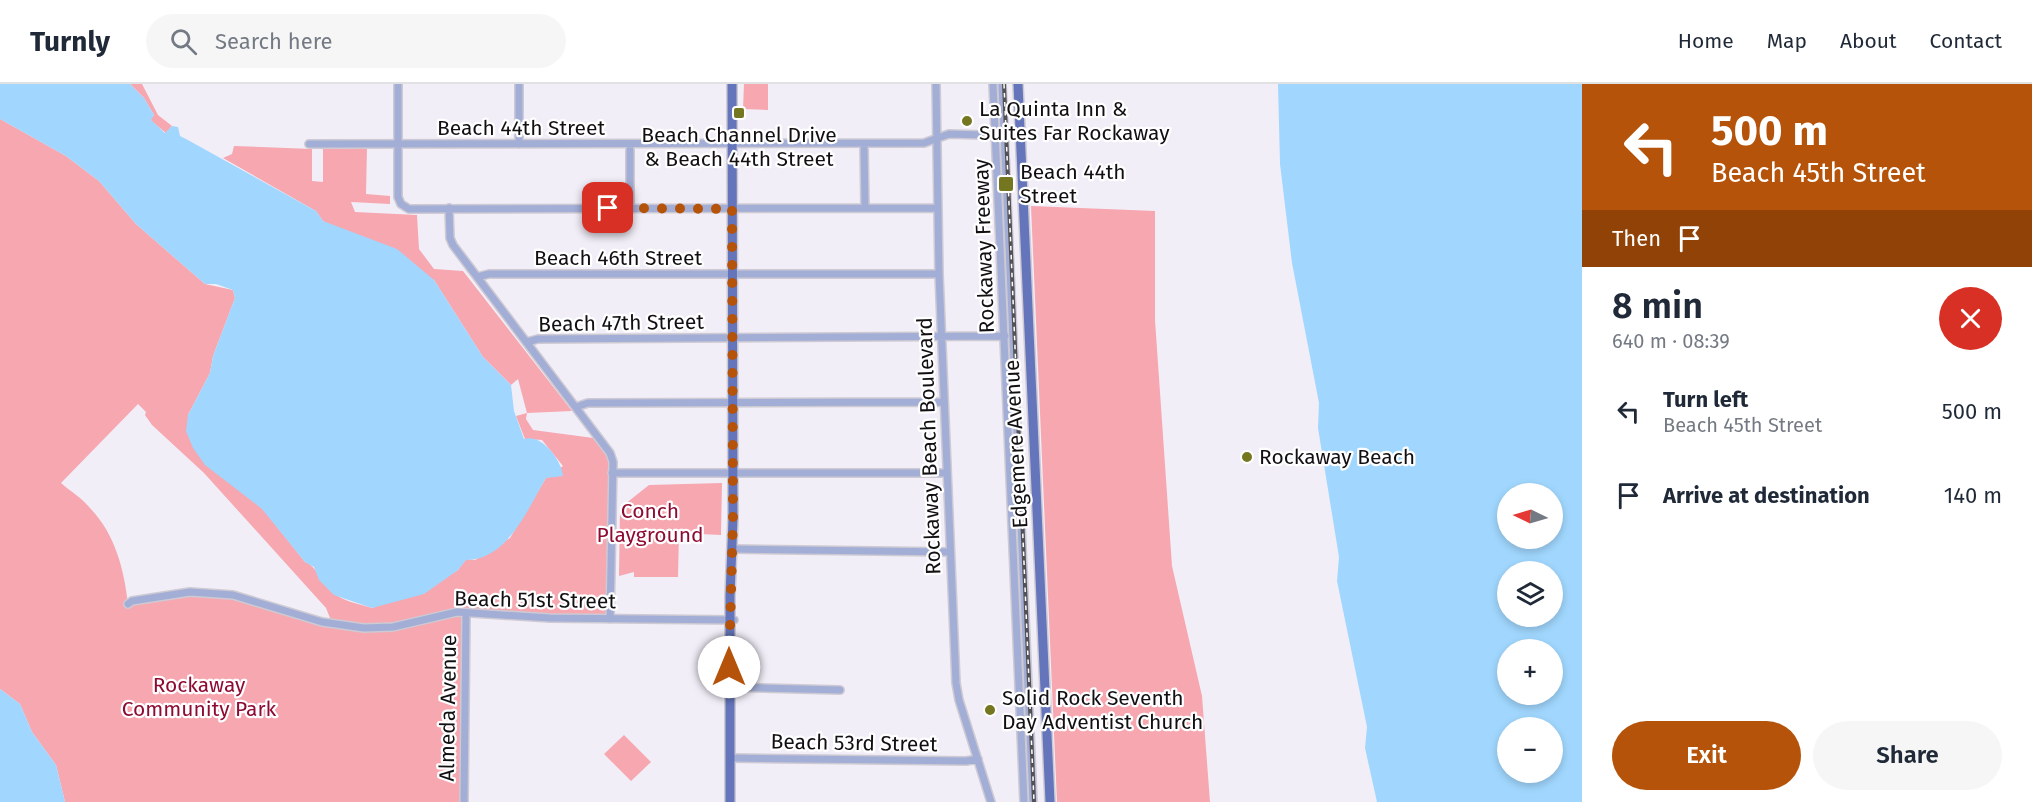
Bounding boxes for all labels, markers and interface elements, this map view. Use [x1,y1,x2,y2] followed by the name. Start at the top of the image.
[146,14,566,68] search box
[30,25,110,58] text: Turnly
[167,25,200,58] icon: search
[215,28,332,55] text: Search here
[1678,28,1734,54] text: Home
[1767,28,1807,54] text: Map
[1840,28,1897,54] text: About
[1930,28,2002,54] text: Contact
[979,96,1170,146] place label: La Quinta Inn & Suites Far Rockaway
[732,106,746,120] marker: Beach Channel Drive & Beach 44th Street
[1711,106,1828,156] text: 500 m
[1612,108,1690,186] icon: left
[960,114,974,128] marker: La Quinta Inn & Suites Far Rockaway
[437,115,605,141] street label: Beach 44th Street
[641,122,837,172] place label: Beach Channel Drive & Beach 44th Street
[1711,157,1926,189] text: Beach 45th Street
[968,158,1000,334] street label: Rockaway Freeway
[1020,159,1126,209] place label: Beach 44th Street
[997,175,1015,193] marker: Beach 44th Street
[582,182,633,233] pin
[591,191,624,224] icon: arrive
[1673,222,1706,255] icon: arrive
[1612,225,1661,252] text: Then
[534,245,702,271] street label: Beach 46th Street
[1612,284,1703,328] text: 8 min
[1939,287,2002,350] button: close
[538,309,705,337] street label: Beach 47th Street
[912,317,946,575] street label: Rockaway Beach Boulevard
[1612,329,1730,353] text: 640 m · 08:39
[999,359,1033,529] street label: Edgemere Avenue
[1663,386,1748,413] text: Turn left
[1612,395,1645,428] icon: left
[1942,398,2002,425] text: 500 m
[1663,413,1822,437] text: Beach 45th Street
[1259,444,1415,470] place label: Rockaway Beach
[1240,450,1254,464] marker: Rockaway Beach
[1612,479,1645,512] icon: arrive
[1663,482,1870,509] text: Arrive at destination
[1944,482,2002,509] text: 140 m
[1497,483,1563,549] north arrow
[1497,483,1563,783] map controls
[596,498,704,548] park label: Conch Playground
[1497,561,1563,627] button: layers
[454,586,617,614] street label: Beach 51st Street
[434,634,462,782] street label: Almeda Avenue
[697,635,761,699] position arrow
[1497,639,1563,705] button: +
[122,672,277,722] park label: Rockaway Community Park
[1002,685,1203,735] place label: Solid Rock Seventh Day Adventist Church
[983,703,997,717] marker: Solid Rock Seventh Day Adventist Church
[1497,717,1563,783] button: −
[1612,721,1801,790] button: Exit
[1813,721,2002,790] button: Share
[770,729,938,757] street label: Beach 53rd Street

